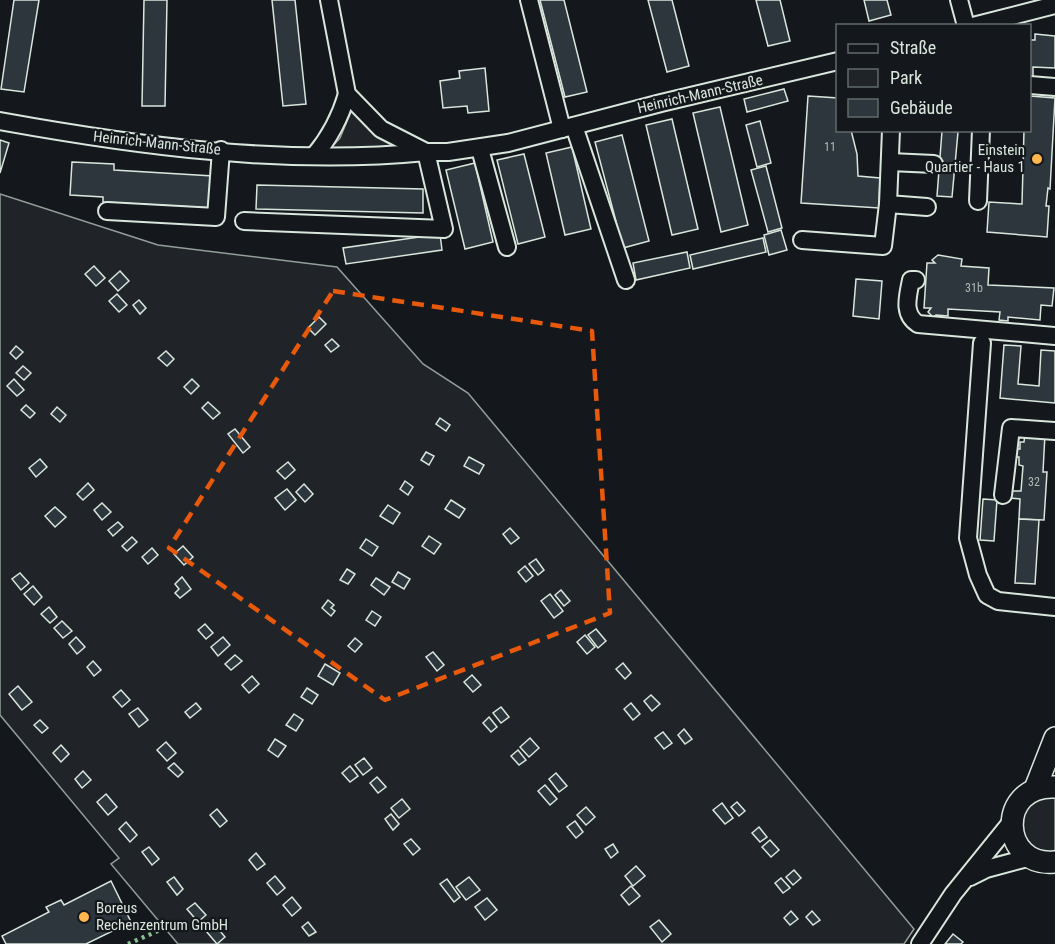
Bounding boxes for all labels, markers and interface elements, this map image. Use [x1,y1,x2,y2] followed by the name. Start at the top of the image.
[836,24,1031,132] legend
[890,37,936,58] text: Straße
[890,67,922,88] text: Park
[635,71,765,117] street label: Heinrich-Mann-Straße
[890,97,953,118] text: Gebäude
[92,127,222,159] street label: Heinrich-Mann-Straße
[824,140,836,154] house number: 11
[925,141,1025,176] place label: Einstein Quartier - Haus 1
[1030,152,1044,166] marker: Einstein Quartier - Haus 1
[965,281,983,295] house number: 31b
[1028,475,1040,489] house number: 32
[96,899,228,934] place label: Boreus Rechenzentrum GmbH
[77,910,91,924] marker: Boreus Rechenzentrum GmbH

